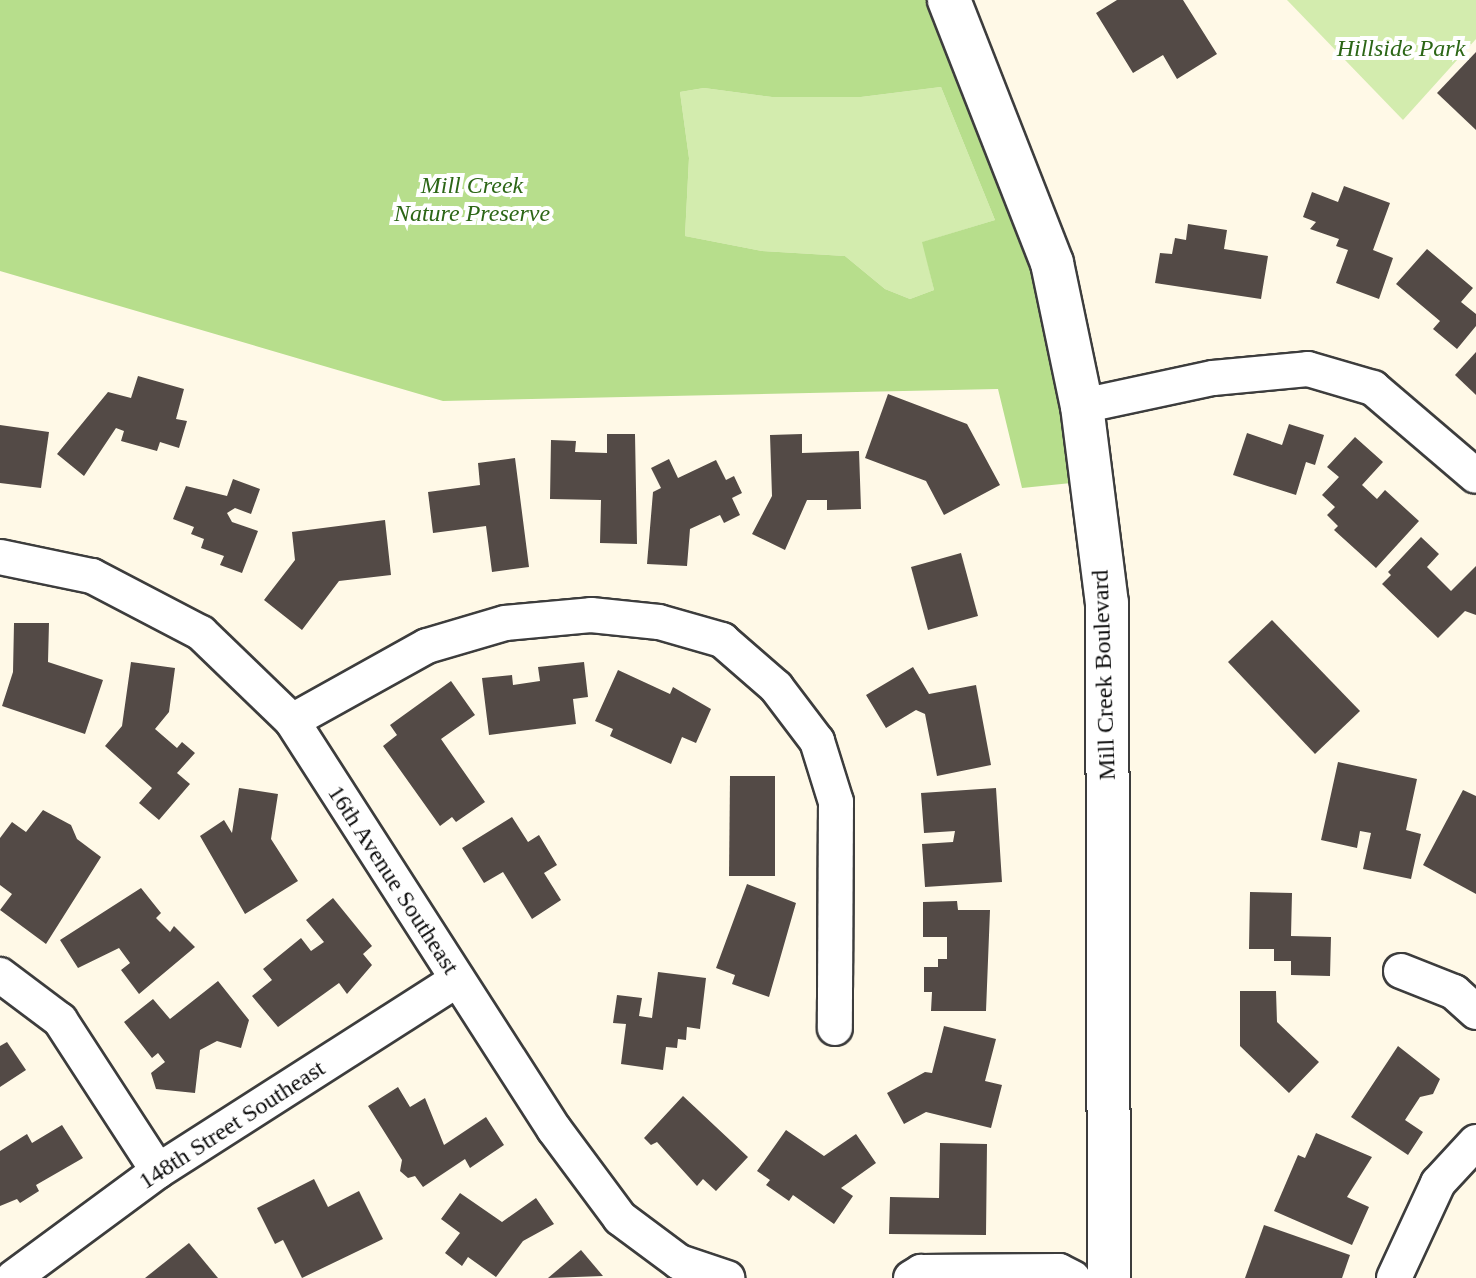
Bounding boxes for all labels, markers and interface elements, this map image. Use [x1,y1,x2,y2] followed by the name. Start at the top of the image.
[1337,35,1465,63] park label: Hillside Park
[394,172,550,228] park label: Mill Creek Nature Preserve
[1086,569,1122,781] street label: Mill Creek Boulevard
[321,780,465,980] street label: 16th Avenue Southeast
[134,1054,330,1196] street label: 148th Street Southeast

